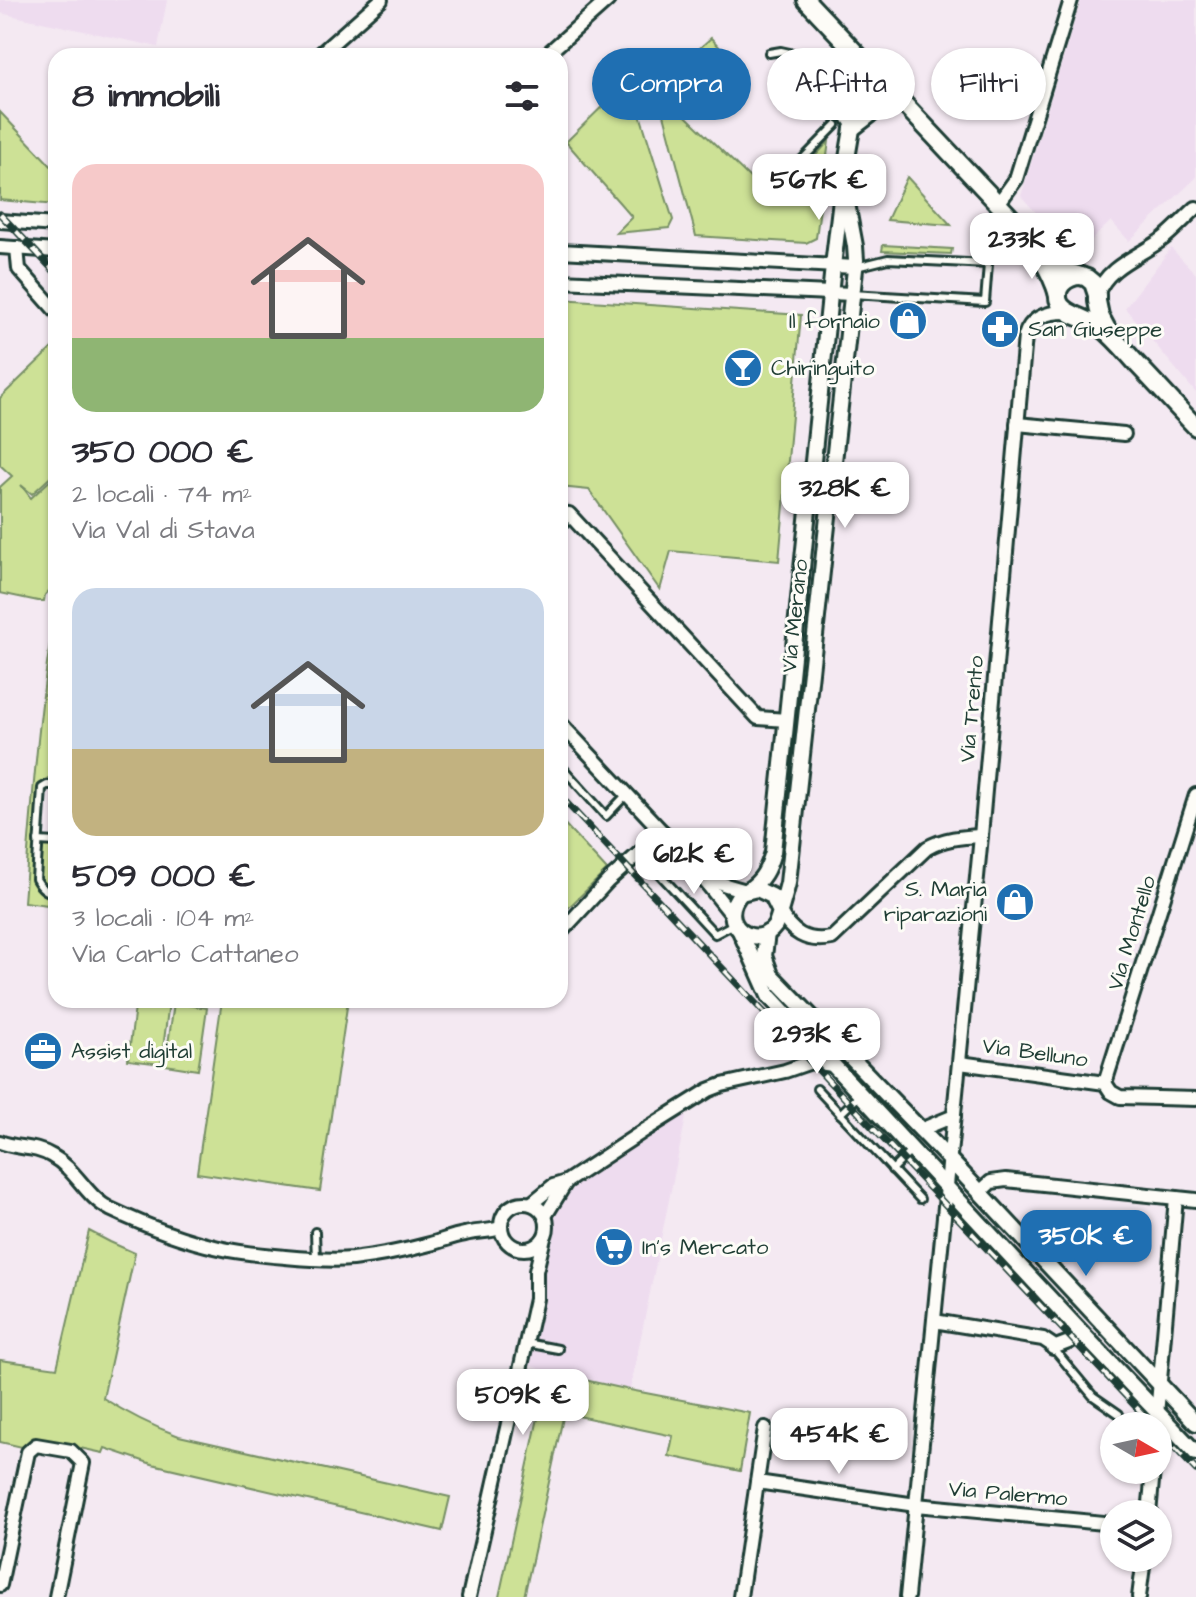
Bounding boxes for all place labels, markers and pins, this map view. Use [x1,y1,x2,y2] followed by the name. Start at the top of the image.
[754,154,884,222] pin: 567K €
[967,213,1097,281] pin: 233K €
[887,300,929,342] shop icon: Il fornaio
[789,306,881,337] place label: Il fornaio
[979,308,1021,350] pharmacy icon: San Giuseppe
[1028,314,1162,345] place label: San Giuseppe
[722,347,764,389] bar icon: Chiringuito
[771,353,875,385] place label: Chiringuito
[780,462,910,530] pin: 328K €
[629,828,759,896] pin: 612K €
[884,874,987,930] place label: S. Maria riparazioni
[994,881,1036,923] shop icon: S. Maria riparazioni
[752,1008,882,1076] pin: 293K €
[22,1030,64,1072] office icon: Assist digital
[71,1036,192,1068] place label: Assist digital
[1021,1210,1151,1278] pin: 350K €
[593,1226,635,1268] supermarket icon: In's Mercato
[642,1232,769,1263] place label: In's Mercato
[458,1369,588,1437] pin: 509K €
[774,1408,904,1476] pin: 454K €

